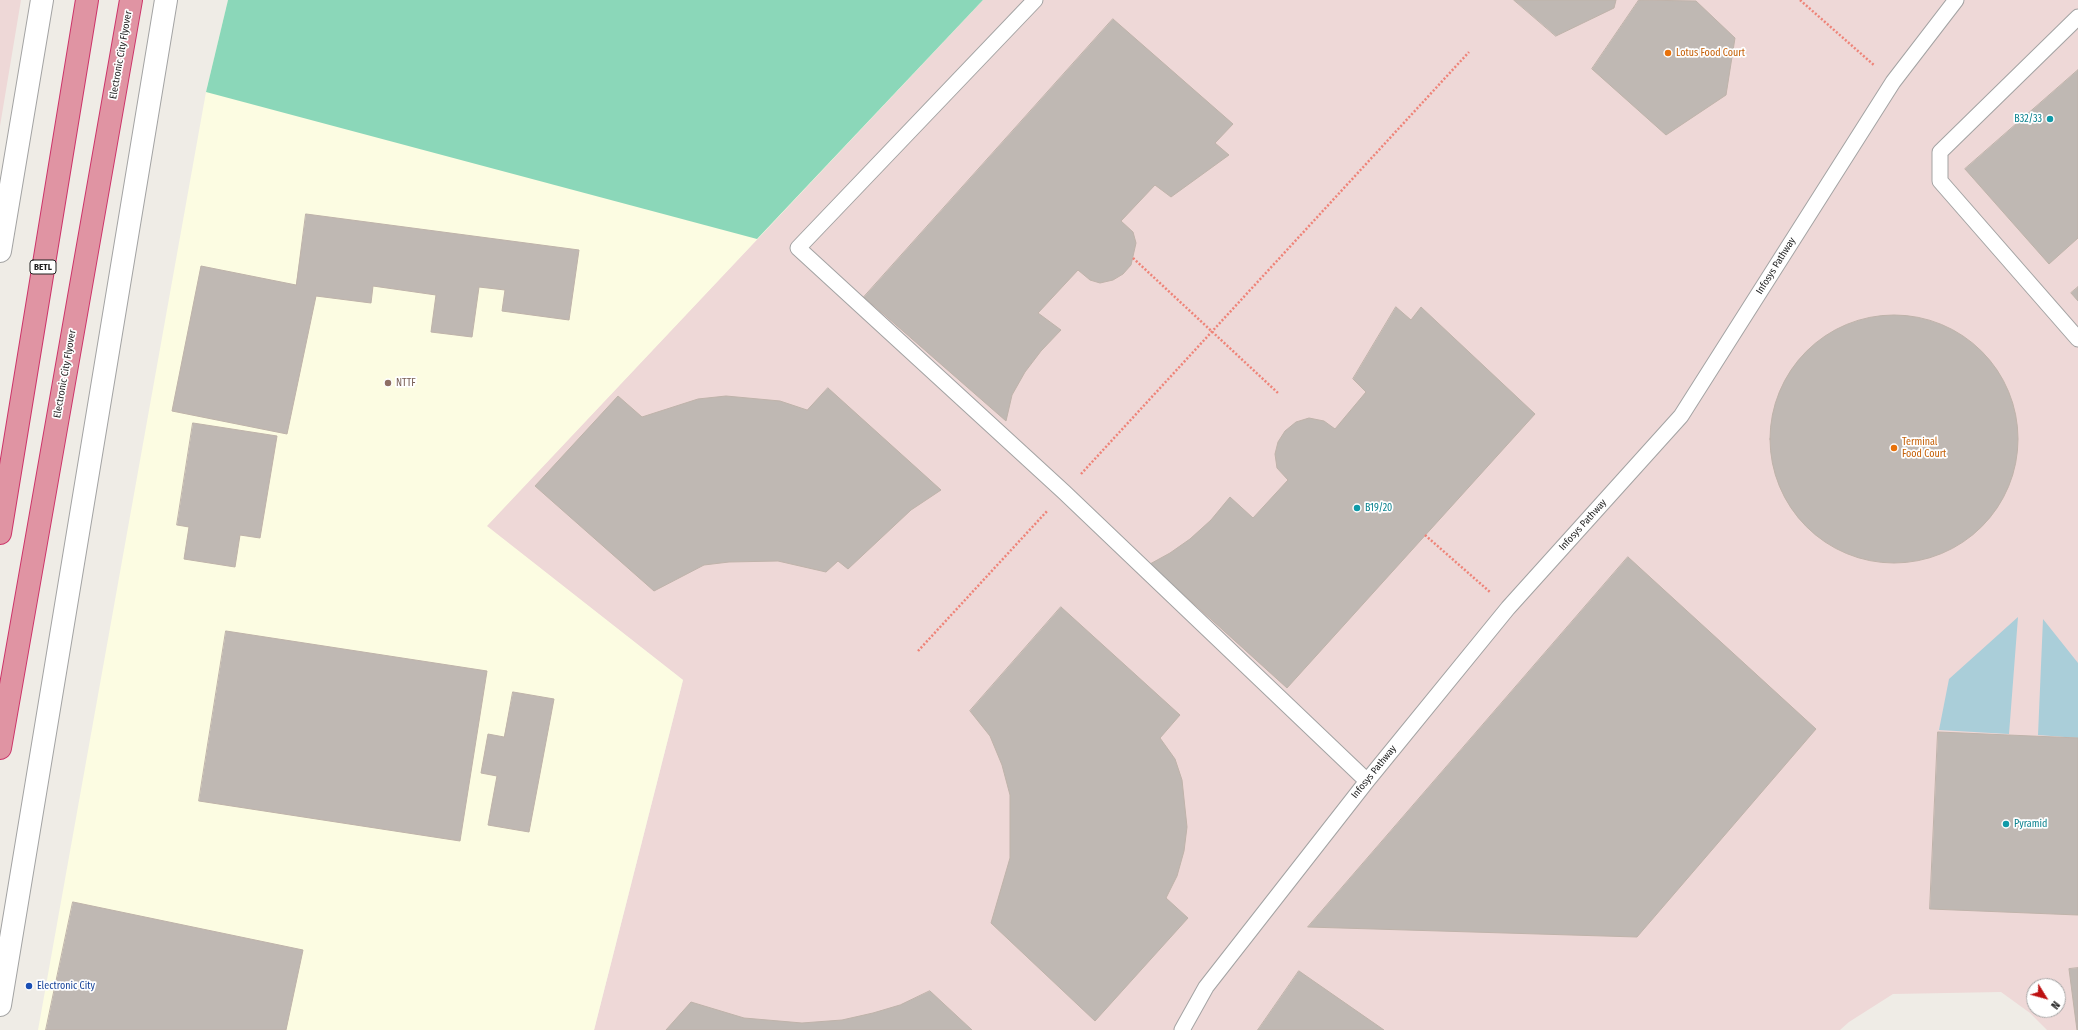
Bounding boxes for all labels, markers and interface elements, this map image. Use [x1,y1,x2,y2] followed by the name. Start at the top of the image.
[107,10,135,100] street label: Electronic City Flyover
[1676,47,1745,59] place label: Lotus Food Court
[1663,48,1673,58] marker: Lotus Food Court
[2014,113,2042,125] place label: B32/33
[2045,114,2055,124] marker: B32/33
[1754,235,1798,297] street label: Infosys Pathway
[30,260,56,274] road number: BETL
[51,329,79,419] street label: Electronic City Flyover
[396,377,416,389] place label: NTTF
[383,378,393,388] marker: NTTF
[1902,436,1946,460] place label: Terminal Food Court
[1889,443,1899,453] marker: Terminal Food Court
[1557,497,1609,553] street label: Infosys Pathway
[1365,502,1392,514] place label: B19/20
[1352,503,1362,513] marker: B19/20
[1349,743,1399,801] street label: Infosys Pathway
[2014,818,2047,830] place label: Pyramid
[2001,819,2011,829] marker: Pyramid
[2026,978,2066,1018] north arrow
[37,980,95,992] place label: Electronic City
[24,981,34,991] marker: Electronic City
[2048,998,2062,1011] text: N

